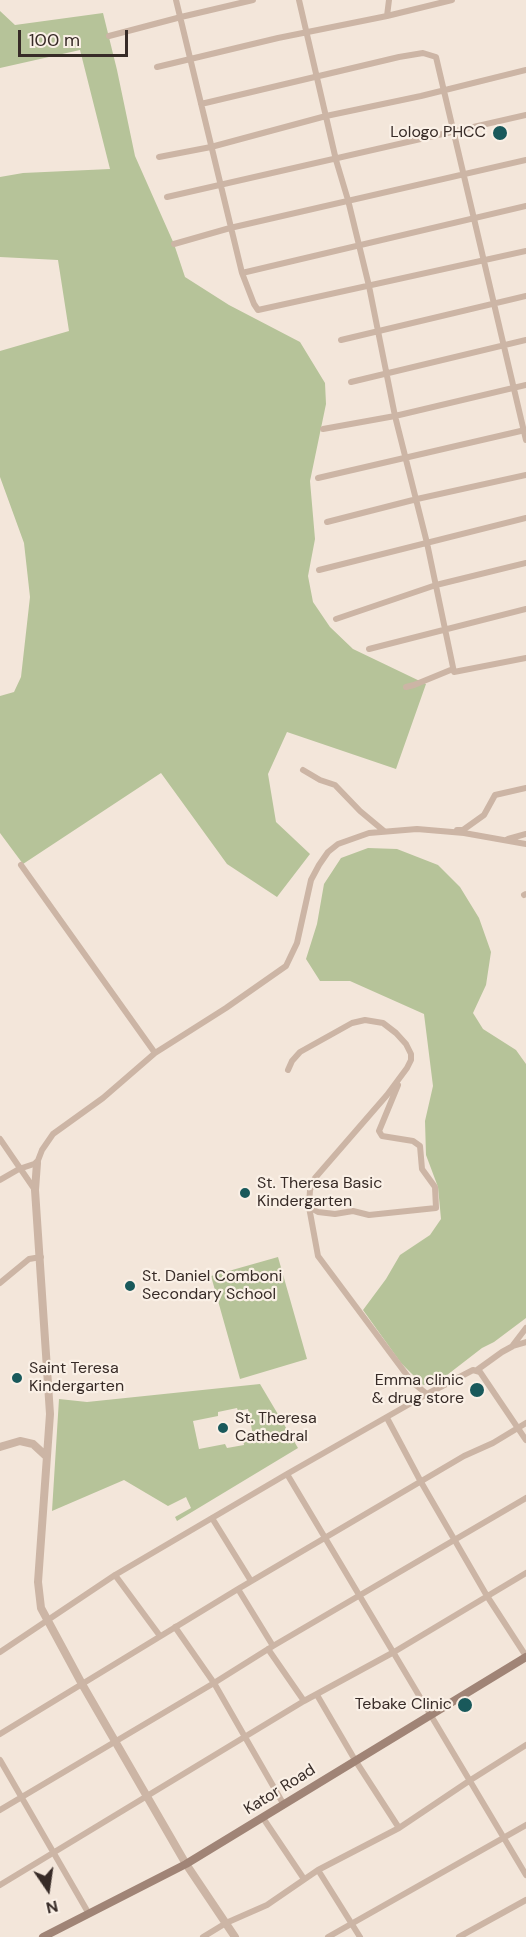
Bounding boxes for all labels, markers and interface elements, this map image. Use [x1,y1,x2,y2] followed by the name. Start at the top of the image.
[21,18,130,56] scale bar
[29,28,80,52] text: 100 m
[390,123,486,143] place label: Lologo PHCC
[491,124,509,142] marker: Lologo PHCC
[257,1174,382,1212] place label: St. Theresa Basic Kindergarten
[238,1186,252,1200] marker: St. Theresa Basic Kindergarten
[142,1267,282,1305] place label: St. Daniel Comboni Secondary School
[123,1279,137,1293] marker: St. Daniel Comboni Secondary School
[29,1359,124,1397] place label: Saint Teresa Kindergarten
[10,1371,24,1385] marker: Saint Teresa Kindergarten
[372,1371,464,1409] place label: Emma clinic & drug store
[468,1381,486,1399] marker: Emma clinic & drug store
[235,1409,317,1447] place label: St. Theresa Cathedral
[216,1421,230,1435] marker: St. Theresa Cathedral
[355,1695,452,1715] place label: Tebake Clinic
[456,1696,474,1714] marker: Tebake Clinic
[241,1761,319,1819] street label: Kator Road
[18,1859,78,1919] north arrow
[44,1895,60,1919] text: N

